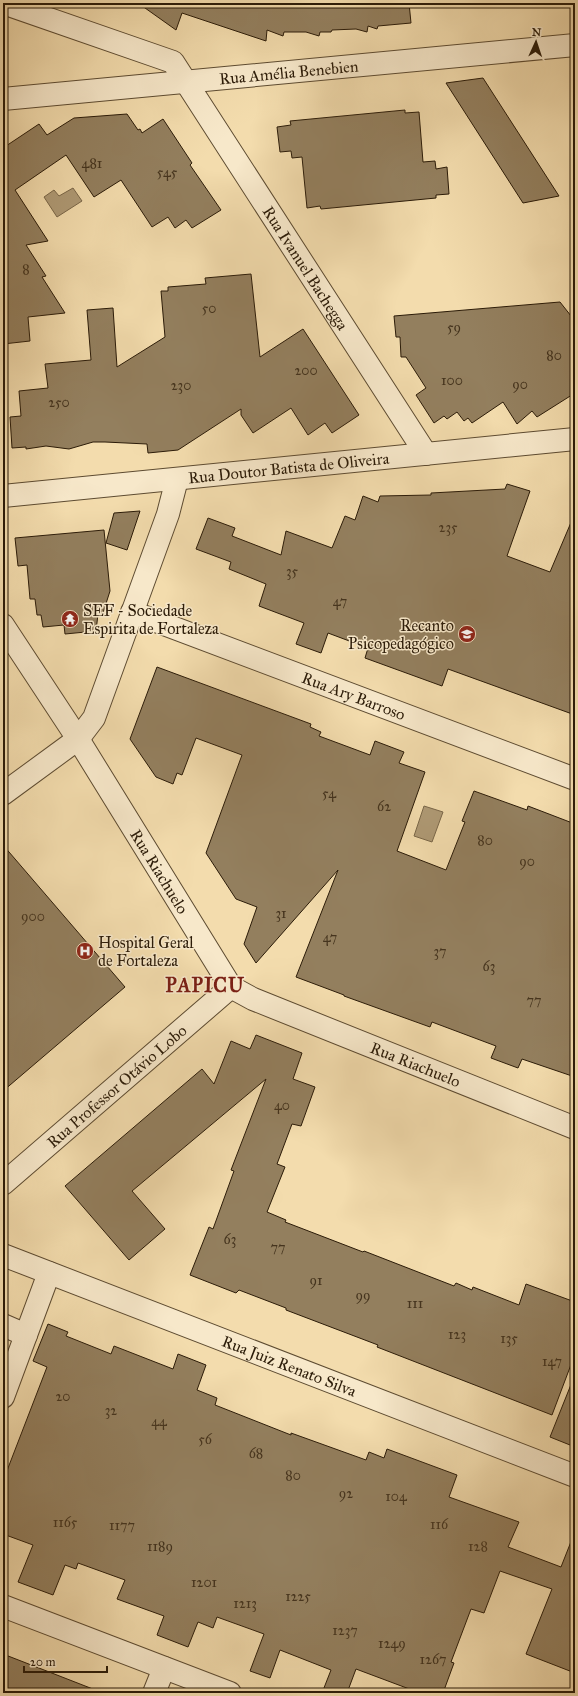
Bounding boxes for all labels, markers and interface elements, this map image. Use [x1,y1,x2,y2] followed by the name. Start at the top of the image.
[516,22,556,62] north arrow
[531,26,542,39] text: N
[218,56,359,88] street label: Rua Amélia Benebien
[82,155,103,172] house number: 481
[157,164,178,181] house number: 545
[259,202,353,334] street label: Rua Ivanuel Bachegga
[22,261,30,278] house number: 8
[202,300,216,317] house number: 50
[447,319,461,336] house number: 59
[546,347,562,364] house number: 80
[294,362,318,379] house number: 200
[441,372,463,389] house number: 100
[512,376,528,393] house number: 90
[171,377,191,394] house number: 230
[48,394,70,411] house number: 250
[187,448,390,487] street label: Rua Doutor Batista de Oliveira
[438,519,458,536] house number: 235
[286,563,299,580] house number: 35
[333,593,347,610] house number: 47
[83,601,219,638] place label: SEF - Sociedade Espirita de Fortaleza
[60,609,80,629] temple icon: SEF - Sociedade Espirita de Fortaleza
[348,616,454,654] place label: Recanto Psicopedagógico
[457,624,477,644] school or university icon: Recanto Psicopedagógico
[299,667,408,724] street label: Rua Ary Barroso
[322,785,337,802] house number: 54
[377,798,391,815] house number: 62
[127,826,193,917] street label: Rua Riachuelo
[477,832,493,849] house number: 80
[519,853,535,870] house number: 90
[275,905,287,922] house number: 31
[21,908,45,925] house number: 900
[323,929,337,946] house number: 47
[98,933,194,970] place label: Hospital Geral de Fortaleza
[75,941,95,961] hospital icon: Hospital Geral de Fortaleza
[433,943,447,960] house number: 37
[483,958,495,975] house number: 63
[165,973,245,997] district label: PAPICU
[527,992,541,1009] house number: 77
[43,1020,190,1151] street label: Rua Professor Otávio Lobo
[368,1038,463,1091] street label: Rua Riachuelo
[274,1097,290,1114] house number: 40
[224,1231,236,1248] house number: 63
[271,1239,285,1256] house number: 77
[310,1272,323,1289] house number: 91
[355,1287,371,1304] house number: 99
[407,1295,424,1312] house number: 111
[448,1326,466,1343] house number: 123
[500,1330,518,1347] house number: 135
[219,1331,359,1400] street label: Rua Juiz Renato Silva
[542,1353,562,1370] house number: 147
[55,1388,71,1405] house number: 20
[105,1402,117,1419] house number: 32
[151,1413,168,1430] house number: 44
[198,1431,213,1448] house number: 56
[249,1445,263,1462] house number: 68
[285,1467,301,1484] house number: 80
[339,1485,353,1502] house number: 92
[385,1488,408,1505] house number: 104
[53,1514,78,1531] house number: 1165
[430,1516,449,1533] house number: 116
[109,1517,135,1534] house number: 1177
[147,1538,173,1555] house number: 1189
[468,1538,488,1555] house number: 128
[191,1574,217,1591] house number: 1201
[285,1588,311,1605] house number: 1225
[233,1595,257,1612] house number: 1213
[332,1622,358,1639] house number: 1237
[378,1635,406,1652] house number: 1249
[24,1648,107,1674] scale bar
[419,1651,447,1668] house number: 1267
[30,1655,56,1669] text: 20 m

